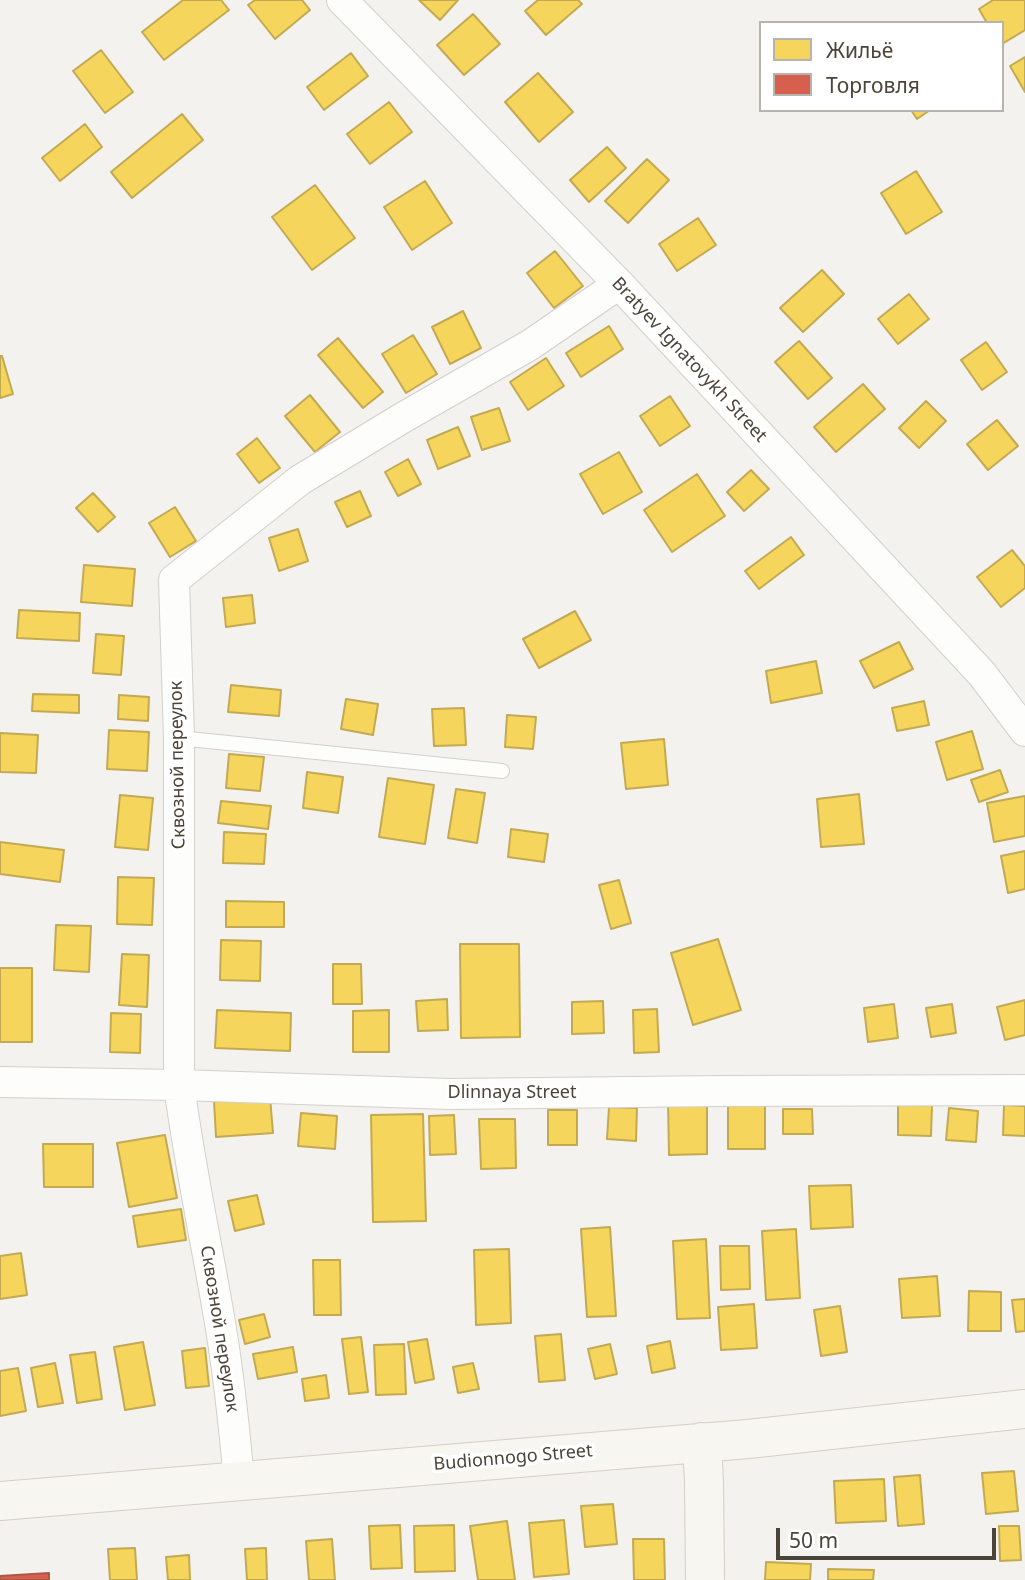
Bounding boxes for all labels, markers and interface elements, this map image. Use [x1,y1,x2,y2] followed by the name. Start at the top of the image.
[759,21,1004,112] legend
[826,36,893,64] text: Жильё
[826,71,920,99] text: Торговля
[607,273,771,447] street label: Bratyev Ignatovykh Street
[166,681,190,849] street label: Сквозной переулок
[448,1082,576,1104] street label: Dlinnaya Street
[195,1244,243,1414] street label: Сквозной переулок
[433,1440,593,1476] street label: Budionnogo Street
[780,1514,1000,1558] scale bar
[789,1526,838,1554] text: 50 m

